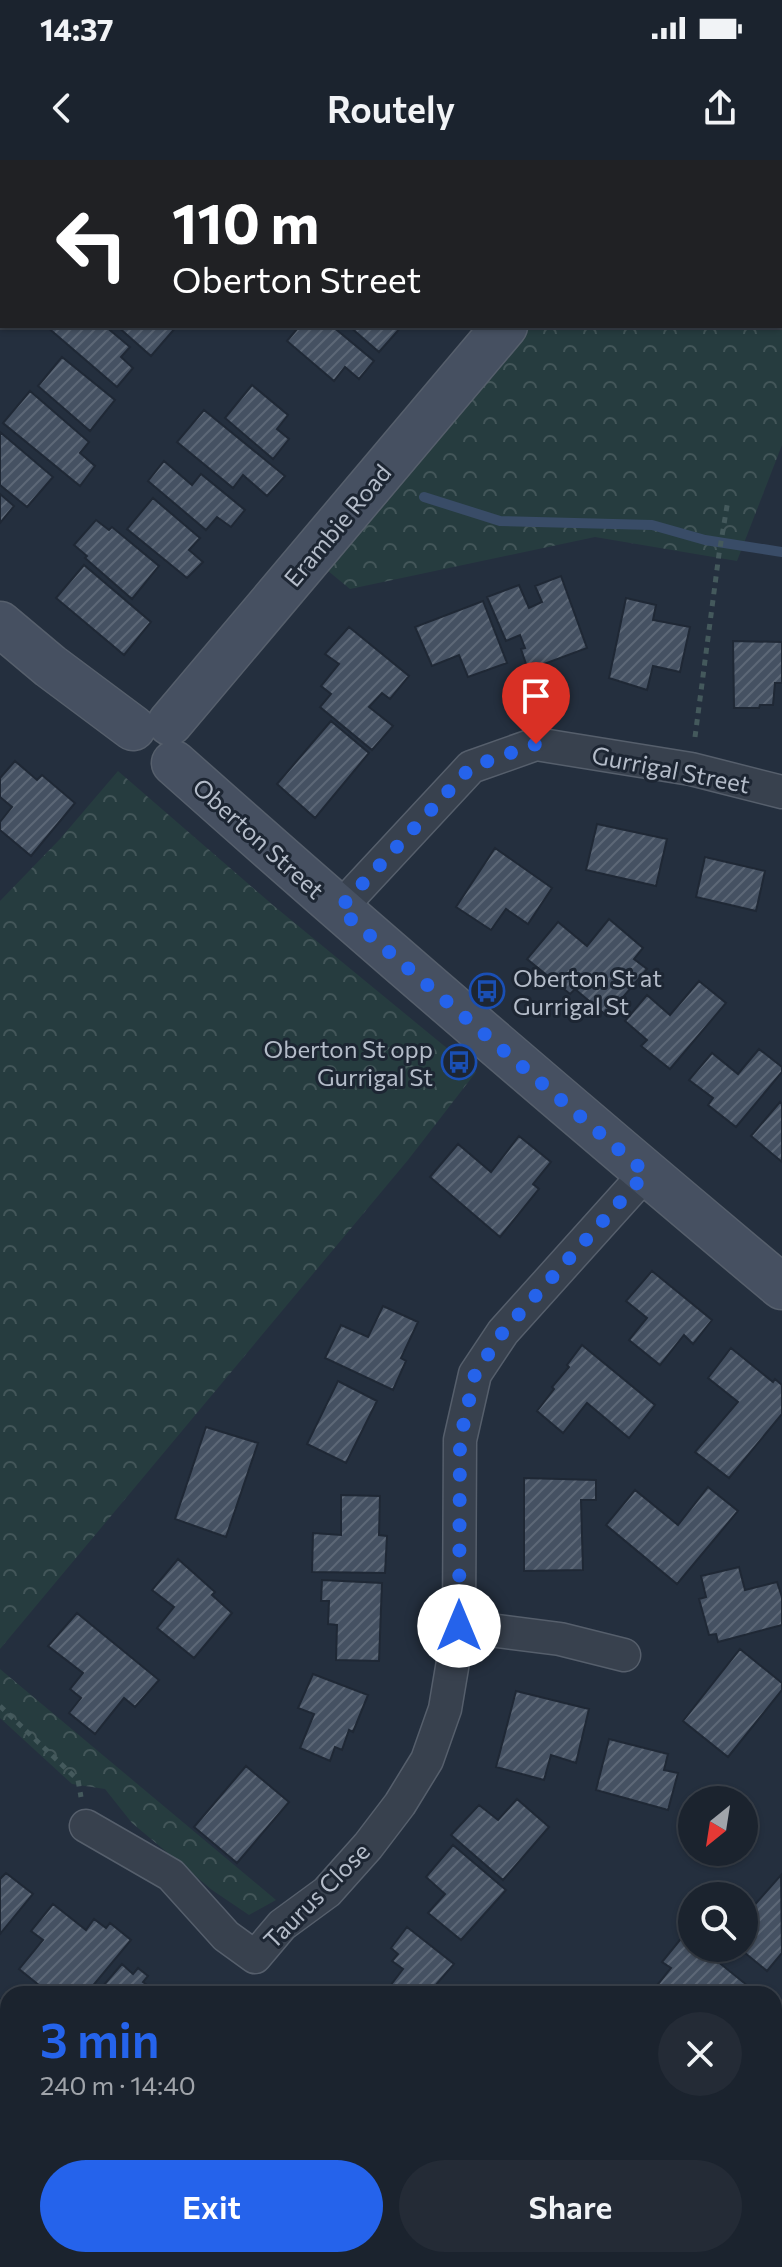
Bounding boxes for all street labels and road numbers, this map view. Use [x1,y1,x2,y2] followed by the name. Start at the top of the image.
[277,458,397,592] street label: Erambie Road
[590,739,753,799] street label: Gurrigal Street
[188,772,331,904] street label: Oberton Street
[257,1836,375,1954] street label: Taurus Close

